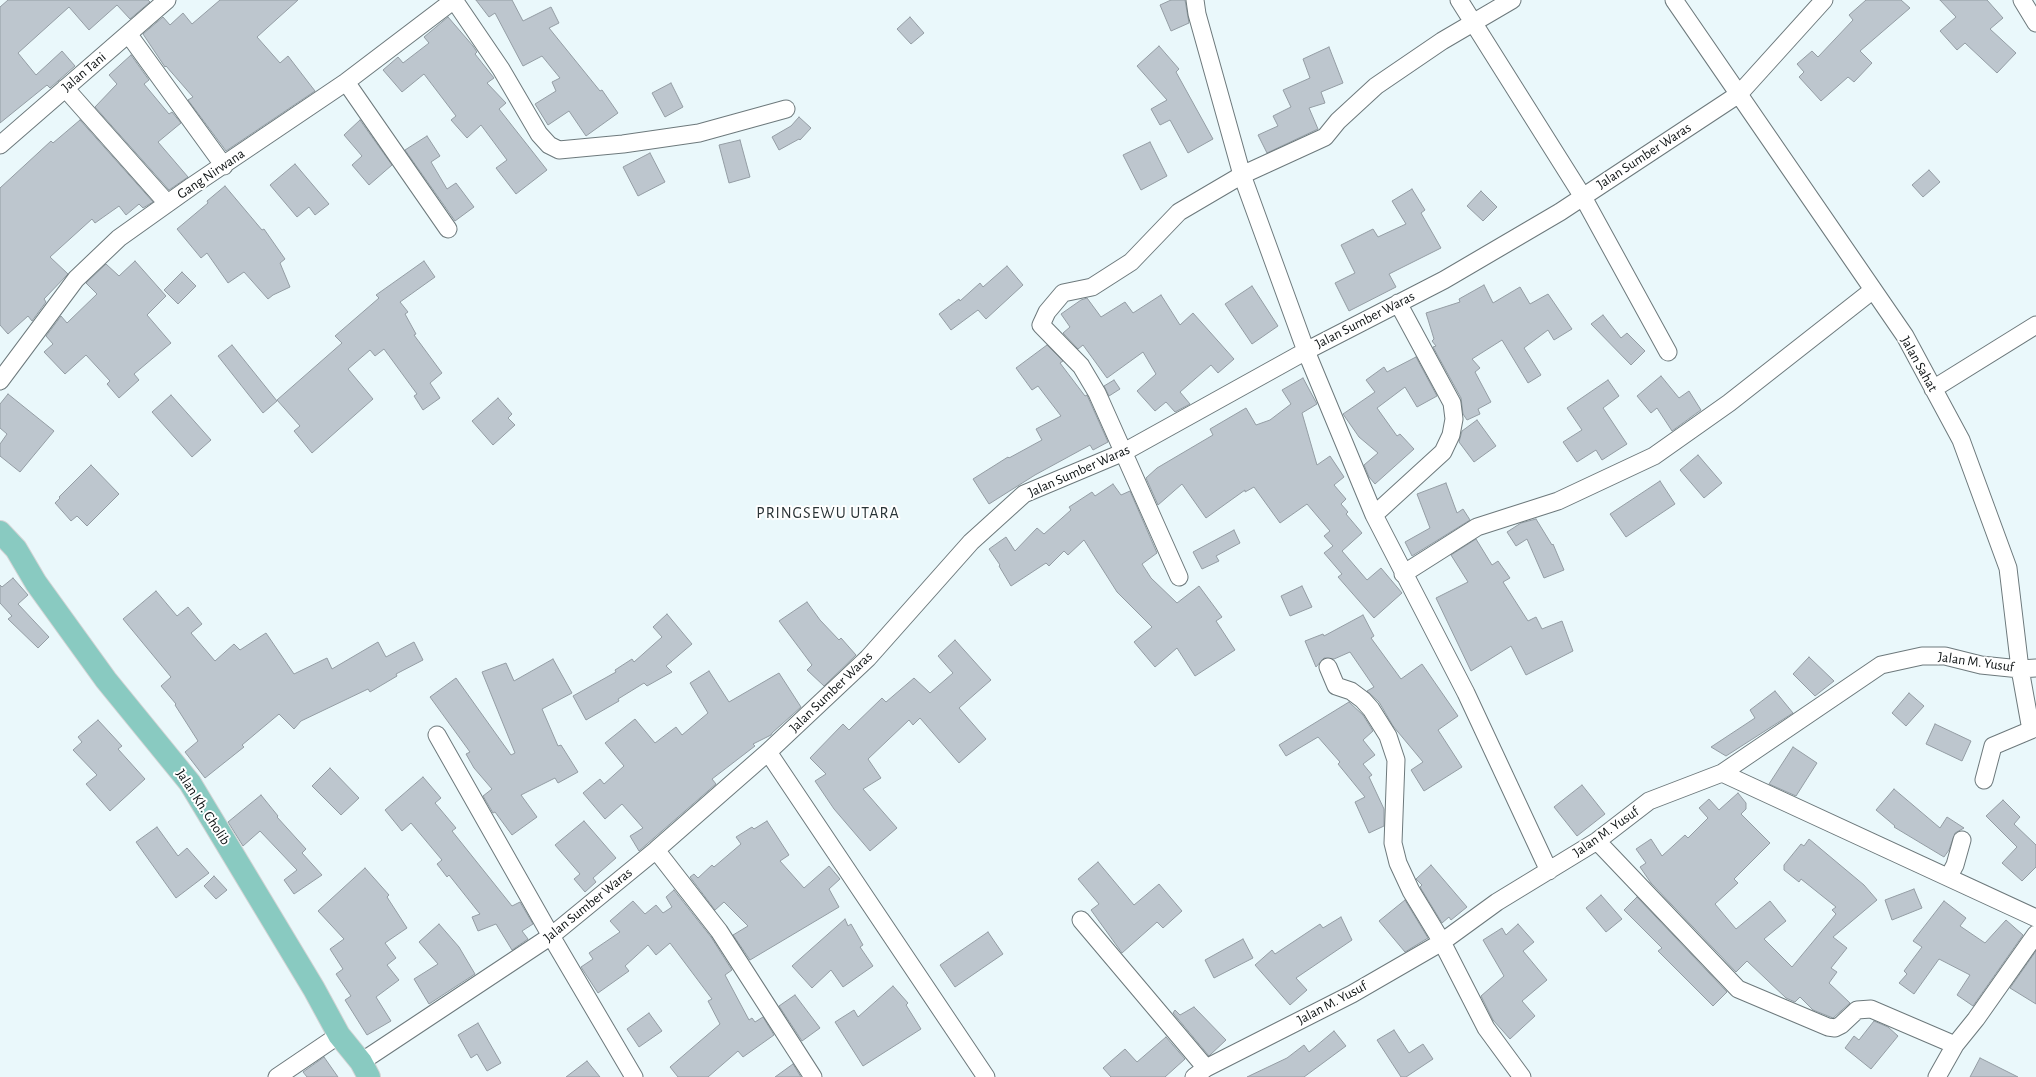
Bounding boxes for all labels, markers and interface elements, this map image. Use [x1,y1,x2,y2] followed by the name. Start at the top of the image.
[58,49,110,95] street label: Jalan Tani
[1594,119,1694,193] street label: Jalan Sumber Waras
[174,145,248,203] street label: Gang Nirwana
[1313,288,1417,352] street label: Jalan Sumber Waras
[1897,333,1941,395] street label: Jalan Sahat
[1026,441,1132,501] street label: Jalan Sumber Waras
[756,503,900,523] district label: PRINGSEWU UTARA
[786,648,876,736] street label: Jalan Sumber Waras
[1937,648,2015,676] street label: Jalan M. Yusuf
[172,766,234,848] street label: Jalan Kh. Gholib
[1570,803,1642,861] street label: Jalan M. Yusuf
[540,864,636,946] street label: Jalan Sumber Waras
[1294,978,1370,1028] street label: Jalan M. Yusuf

